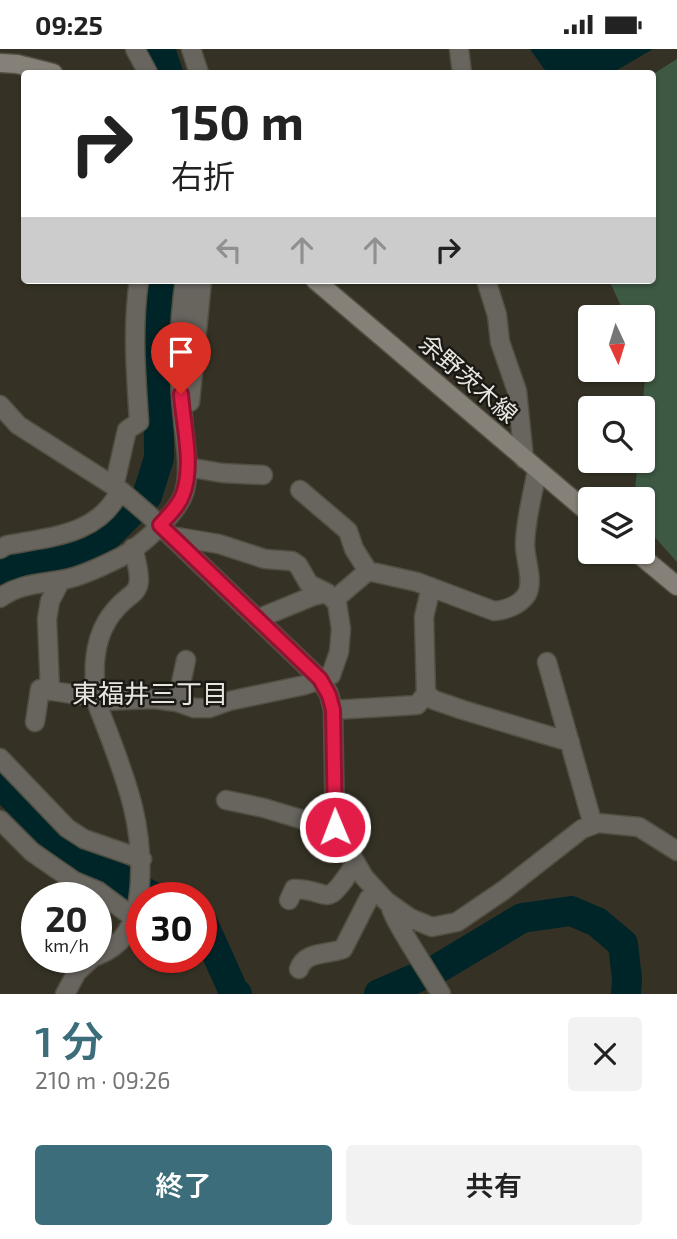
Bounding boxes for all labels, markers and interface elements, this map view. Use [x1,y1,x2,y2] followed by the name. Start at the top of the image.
[35,9,103,40] text: 09:25
[171,91,304,150] text: 150 m
[56,98,147,189] icon: right
[171,156,235,194] text: 右折
[210,231,248,269] icon: left
[283,231,321,269] icon: ahead
[356,231,394,269] icon: ahead
[429,231,467,269] icon: right
[578,305,654,381] north arrow
[578,305,655,564] map controls
[151,322,211,394] pin
[414,328,524,428] street label: 余野茨木線
[162,333,200,371] icon: arrive
[578,396,655,473] button: search
[578,487,655,564] button: layers
[72,677,228,708] district label: 東福井三丁目
[298,790,372,864] position arrow
[126,882,217,973] speed limit sign: 30
[45,897,88,939] text: 20
[44,934,89,956] text: km/h
[35,1015,104,1065] text: 1 分
[568,1017,642,1091] button: close
[35,1066,170,1094] text: 210 m · 09:26
[35,1145,332,1225] button: 終了
[346,1145,642,1225] button: 共有

